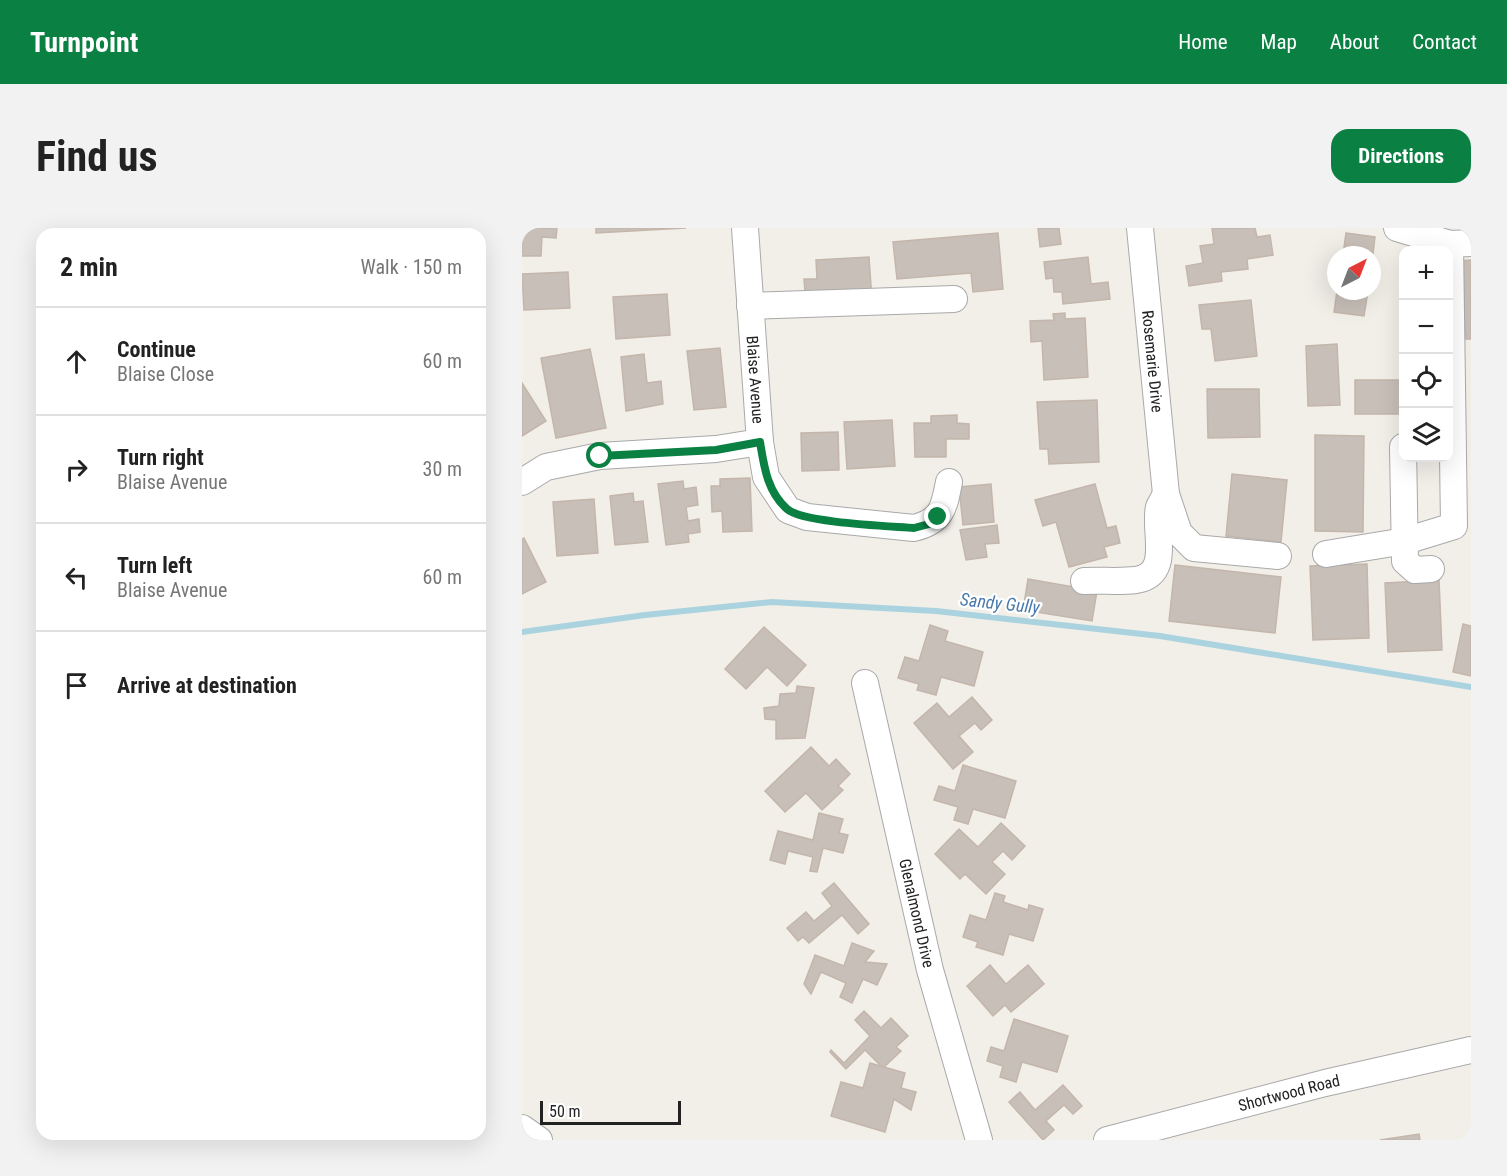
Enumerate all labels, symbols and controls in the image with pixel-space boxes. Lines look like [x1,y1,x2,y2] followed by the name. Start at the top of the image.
[30,26,138,59] text: Turnpoint
[1178,30,1228,54] text: Home
[1261,30,1297,54] text: Map
[1330,30,1379,54] text: About
[1412,30,1477,54] text: Contact
[1331,129,1471,183] button: Directions
[36,132,157,181] text: Find us
[1327,246,1381,300] north arrow
[1399,246,1453,462] map controls
[1399,246,1453,300] button: +
[60,252,118,282] text: 2 min
[361,255,462,279] text: Walk · 150 m
[1399,300,1453,354] button: −
[1139,309,1167,413] street label: Rosemarie Drive
[743,335,768,424] street label: Blaise Avenue
[117,337,196,362] text: Continue
[60,345,93,378] icon: ahead
[423,349,462,373] text: 60 m
[1399,354,1453,408] button: locate
[117,362,214,386] text: Blaise Close
[1399,408,1453,462] button: layers
[586,442,612,468] route start
[117,445,204,470] text: Turn right
[60,453,93,486] icon: right
[423,457,462,481] text: 30 m
[117,470,227,494] text: Blaise Avenue
[924,503,950,529] route end
[117,553,192,578] text: Turn left
[60,561,93,594] icon: left
[423,565,462,589] text: 60 m
[117,578,227,602] text: Blaise Avenue
[959,588,1042,618] water label: Sandy Gully
[60,669,93,702] icon: arrive
[117,673,297,698] text: Arrive at destination
[896,857,939,969] street label: Glenalmond Drive
[1236,1070,1342,1115] street label: Shortwood Road
[540,1098,681,1126] scale bar
[549,1102,581,1121] text: 50 m

